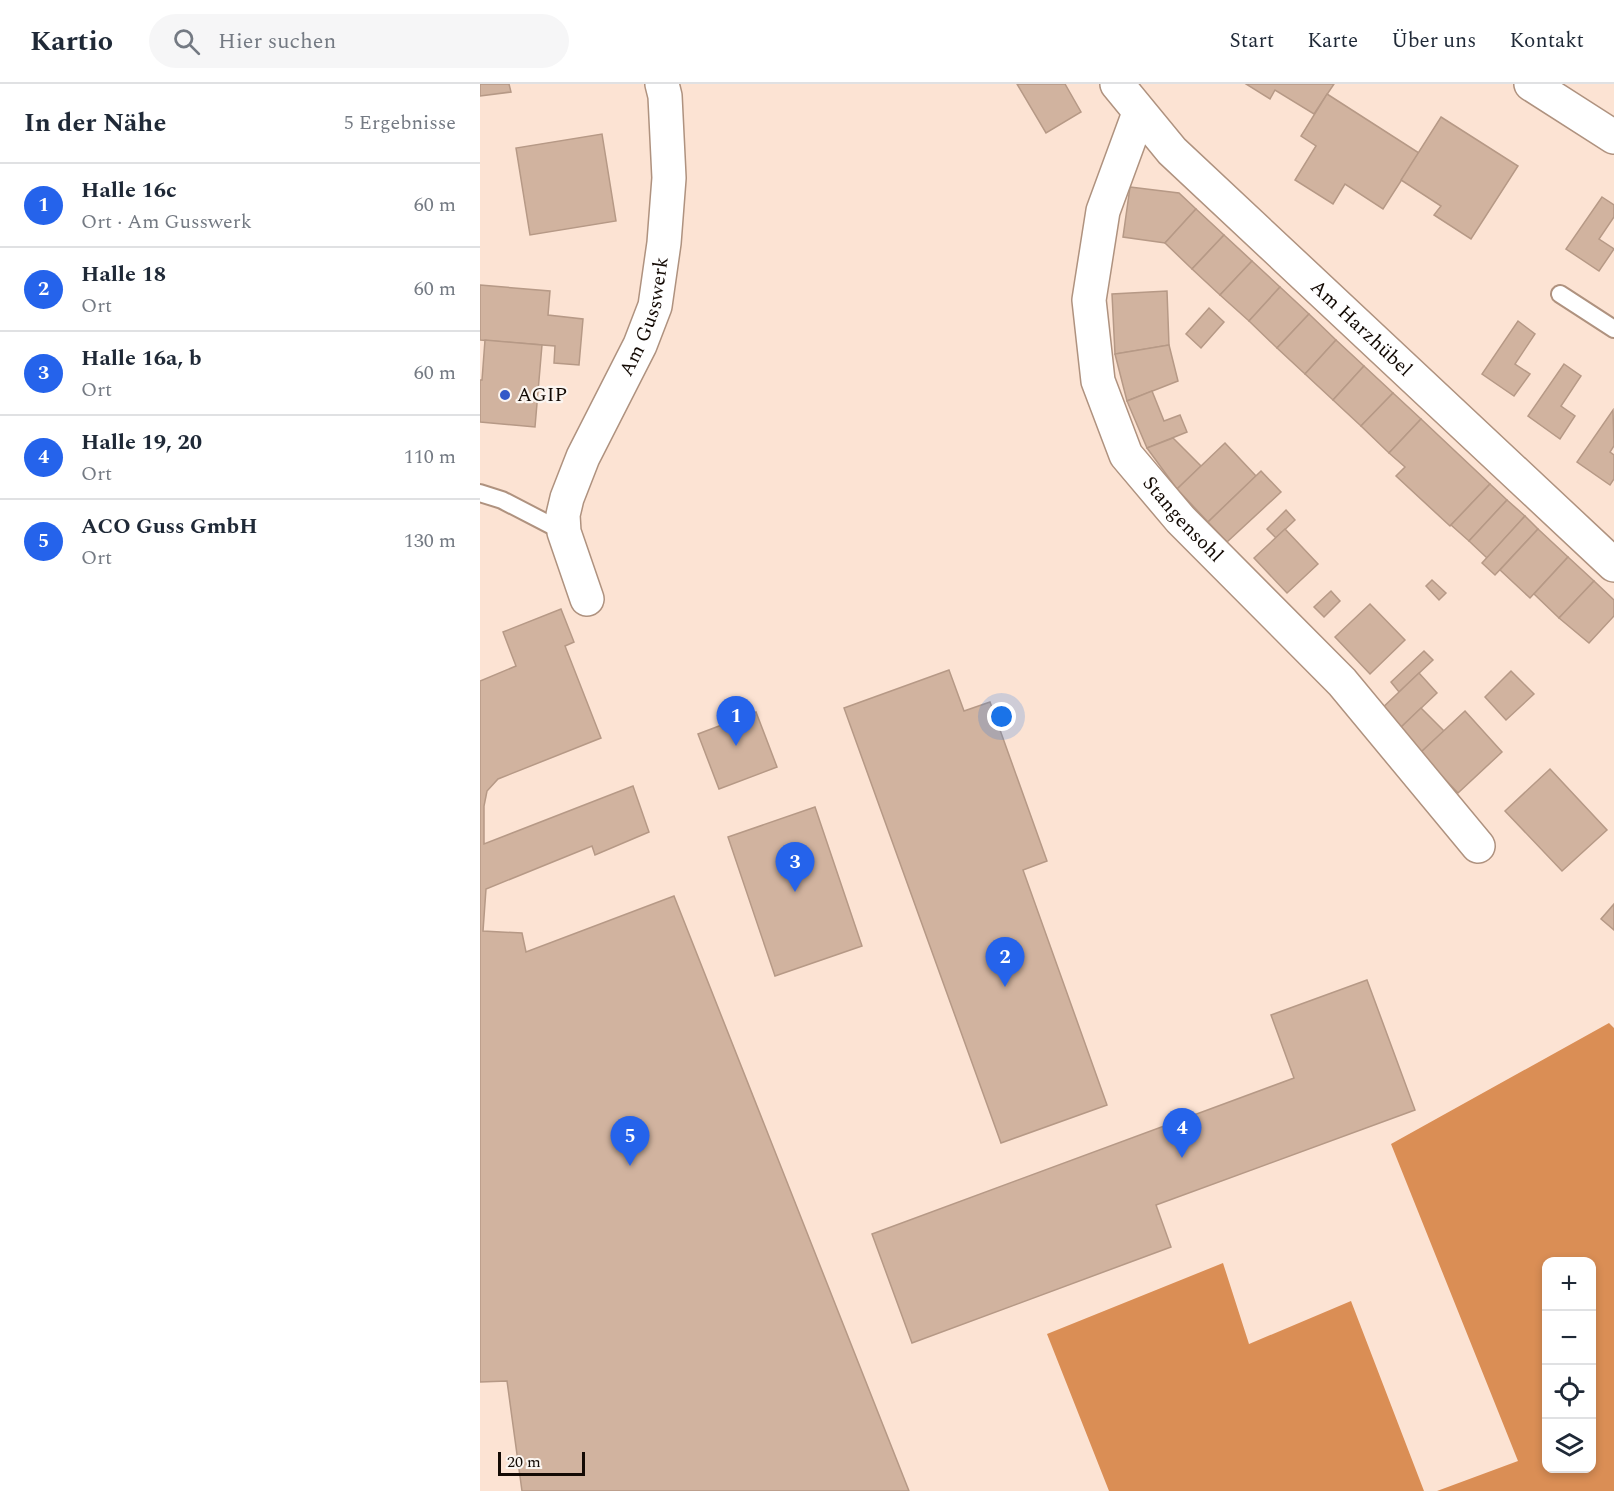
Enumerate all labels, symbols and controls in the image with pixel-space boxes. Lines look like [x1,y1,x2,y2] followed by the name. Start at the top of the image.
[149,14,569,68] search box
[30,20,113,63] text: Kartio
[170,25,203,58] icon: search
[218,25,336,58] text: Hier suchen
[1229,25,1274,57] text: Start
[1307,25,1358,57] text: Karte
[1391,25,1476,57] text: Über uns
[1509,25,1584,57] text: Kontakt
[24,103,166,143] text: In der Nähe
[344,108,456,138] text: 5 Ergebnisse
[81,174,177,207] text: Halle 16c
[38,190,49,220] text: 1
[414,190,456,220] text: 60 m
[81,207,252,237] text: Ort · Am Gusswerk
[611,255,677,382] street label: Am Gusswerk
[81,258,166,291] text: Halle 18
[1303,273,1419,384] street label: Am Harzhübel
[38,274,49,304] text: 2
[414,274,456,304] text: 60 m
[81,291,112,321] text: Ort
[81,342,202,375] text: Halle 16a, b
[38,358,49,388] text: 3
[414,358,456,388] text: 60 m
[81,375,112,405] text: Ort
[517,380,567,410] place label: AGIP
[498,388,512,402] marker: AGIP
[81,426,202,459] text: Halle 19, 20
[38,442,49,472] text: 4
[404,442,456,472] text: 110 m
[81,459,112,489] text: Ort
[1135,470,1230,570] street label: Stangensohl
[81,510,258,543] text: ACO Guss GmbH
[38,526,49,556] text: 5
[404,526,456,556] text: 130 m
[81,543,112,573] text: Ort
[716,696,756,746] pin: 1
[987,702,1016,731] your location
[776,842,814,892] pin: 3
[986,938,1024,987] pin: 2
[1162,1108,1202,1158] pin: 4
[610,1116,650,1166] pin: 5
[1542,1257,1596,1473] map controls
[1542,1257,1596,1311] button: +
[1542,1311,1596,1365] button: −
[1542,1365,1596,1419] button: locate
[1542,1419,1596,1473] button: layers
[498,1449,585,1476] scale bar
[507,1450,541,1474] text: 20 m

